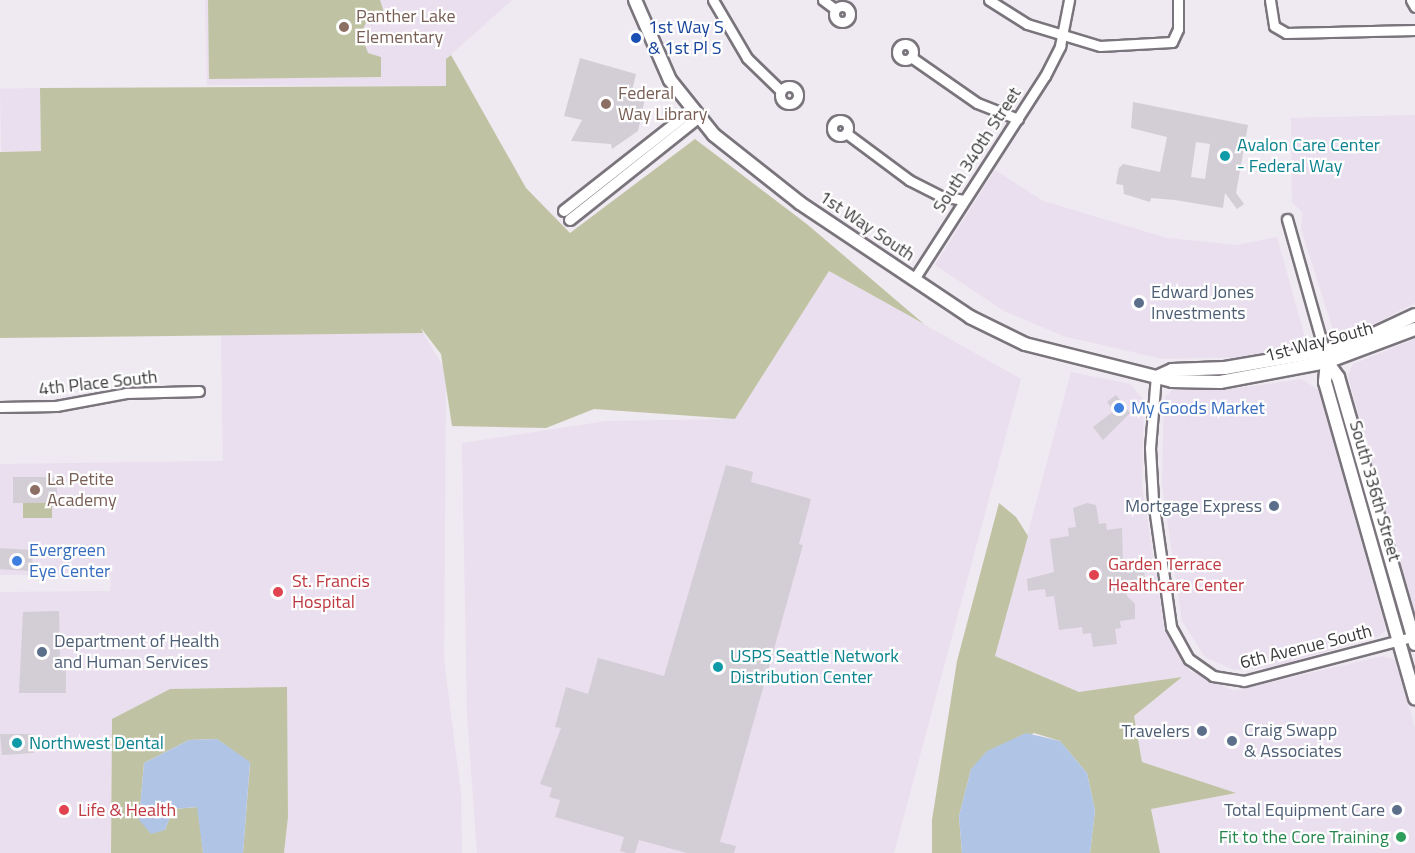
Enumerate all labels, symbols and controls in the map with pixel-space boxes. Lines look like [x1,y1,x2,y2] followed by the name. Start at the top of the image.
[356,6,456,48] place label: Panther Lake Elementary
[648,17,724,60] place label: 1st Way S & 1st Pl S
[337,20,351,34] marker: Panther Lake Elementary
[629,31,643,45] marker: 1st Way S & 1st Pl S
[618,83,707,125] place label: Federal Way Library
[928,83,1026,217] street label: South 340th Street
[599,97,613,111] marker: Federal Way Library
[1237,135,1380,178] place label: Avalon Care Center - Federal Way
[1218,149,1232,163] marker: Avalon Care Center - Federal Way
[815,186,919,266] street label: 1st Way South
[1151,282,1254,324] place label: Edward Jones Investments
[1132,296,1146,310] marker: Edward Jones Investments
[1263,317,1375,367] street label: 1st Way South
[37,366,159,400] street label: 4th Place South
[1131,397,1265,419] place label: My Goods Market
[1112,401,1126,415] marker: My Goods Market
[1345,418,1405,564] street label: South 336th Street
[47,469,117,512] place label: La Petite Academy
[28,483,42,497] marker: La Petite Academy
[1125,495,1262,517] place label: Mortgage Express
[1267,499,1281,513] marker: Mortgage Express
[29,540,110,582] place label: Evergreen Eye Center
[10,554,24,568] marker: Evergreen Eye Center
[1108,554,1244,596] place label: Garden Terrace Healthcare Center
[1085,566,1103,584] marker: Garden Terrace Healthcare Center
[292,571,370,614] place label: St. Francis Hospital
[269,583,287,601] marker: St. Francis Hospital
[1238,620,1374,674] street label: 6th Avenue South
[54,631,220,674] place label: Department of Health and Human Services
[35,645,49,659] marker: Department of Health and Human Services
[730,646,899,688] place label: USPS Seattle Network Distribution Center
[711,660,725,674] marker: USPS Seattle Network Distribution Center
[1121,720,1190,742] place label: Travelers
[1244,720,1342,762] place label: Craig Swapp & Associates
[1195,724,1209,738] marker: Travelers
[29,732,164,754] place label: Northwest Dental
[1225,734,1239,748] marker: Craig Swapp & Associates
[10,736,24,750] marker: Northwest Dental
[78,799,176,821] place label: Life & Health
[1224,799,1385,821] place label: Total Equipment Care
[55,801,73,819] marker: Life & Health
[1390,803,1404,817] marker: Total Equipment Care
[1219,826,1389,848] place label: Fit to the Core Training
[1394,830,1408,844] marker: Fit to the Core Training

